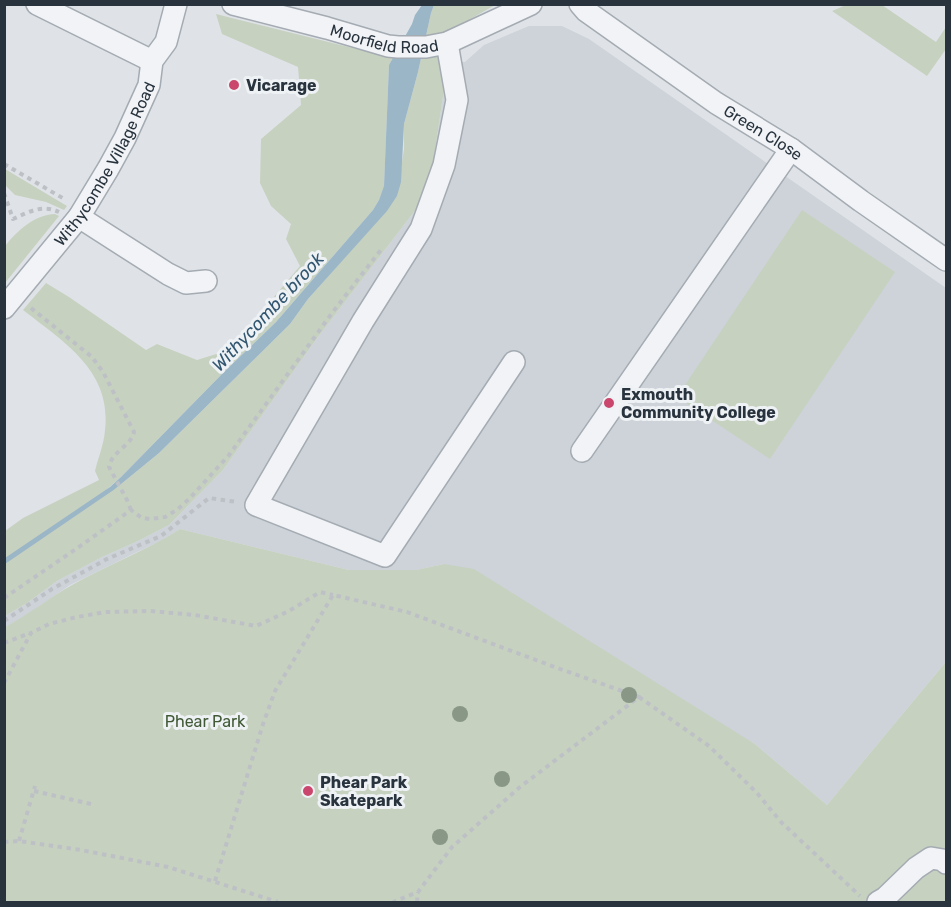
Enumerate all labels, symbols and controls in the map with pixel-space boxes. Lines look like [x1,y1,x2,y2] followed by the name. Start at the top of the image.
[328,20,440,57] street label: Moorfield Road
[246,76,317,95] place label: Vicarage
[227,78,241,92] marker: Vicarage
[50,79,159,250] street label: Withycombe Village Road
[720,101,806,164] street label: Green Close
[207,247,329,376] water label: Withycombe brook
[621,385,776,422] place label: Exmouth Community College
[602,396,616,410] marker: Exmouth Community College
[165,712,246,731] park label: Phear Park
[320,773,408,810] place label: Phear Park Skatepark
[301,784,315,798] marker: Phear Park Skatepark

